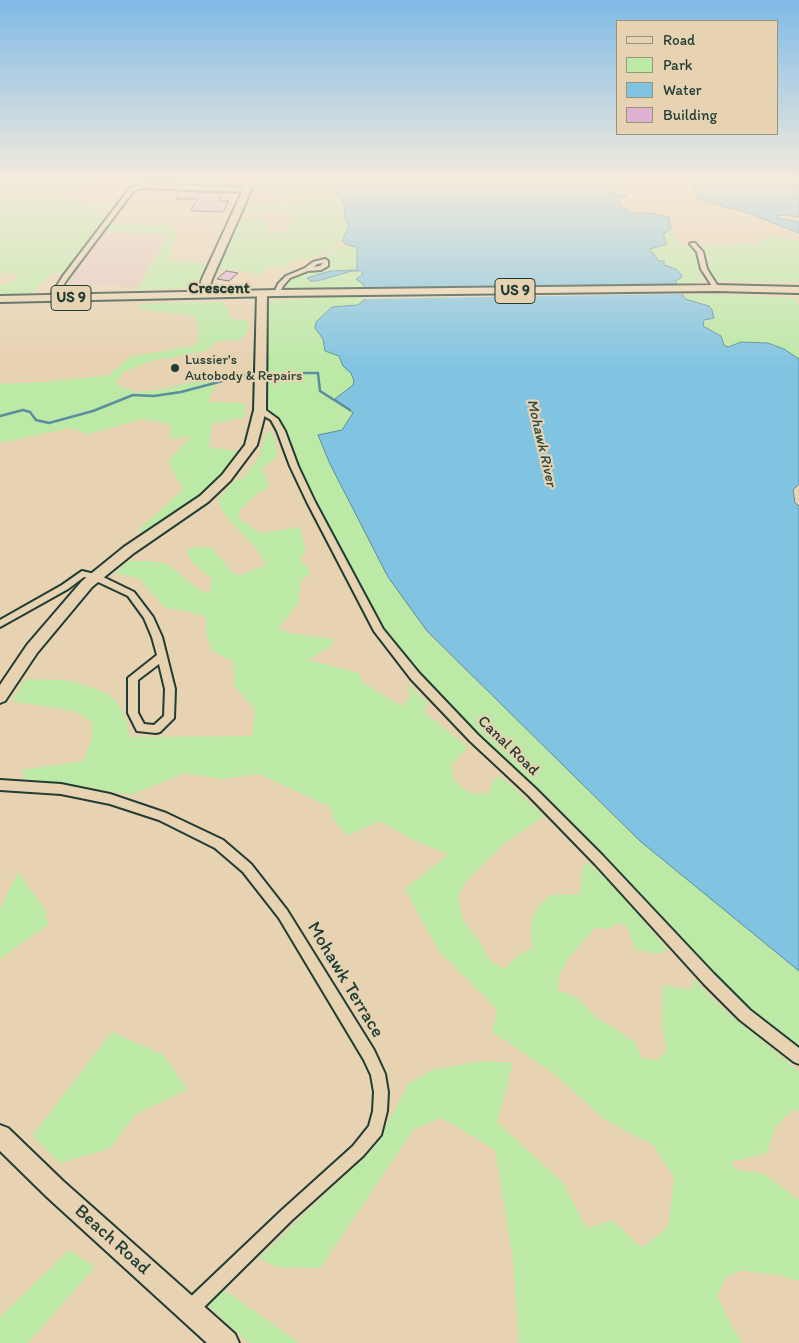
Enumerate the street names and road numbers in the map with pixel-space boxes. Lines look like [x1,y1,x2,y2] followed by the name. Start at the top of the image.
[495,278,535,304] road number: US 9
[51,286,91,310] road number: US 9
[473,712,543,780] street label: Canal Road
[301,918,389,1042] street label: Mohawk Terrace
[69,1200,155,1280] street label: Beach Road

